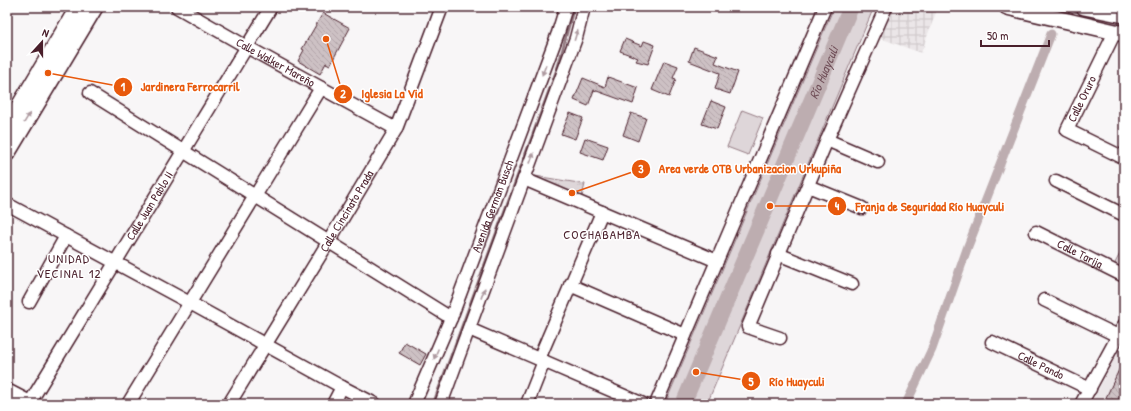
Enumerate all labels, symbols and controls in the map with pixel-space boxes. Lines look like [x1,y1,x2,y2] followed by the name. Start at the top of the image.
[22,22,62,62] north arrow
[981,22,1049,48] scale bar
[40,25,51,40] text: N
[987,27,1008,44] text: 50 m
[573,29,579,41] one-way arrow
[233,33,318,91] street label: Calle Walker Mareño
[804,42,843,102] water label: Río Huayculi
[541,65,547,77] one-way arrow
[1063,73,1100,125] street label: Calle Oruro
[113,74,247,99] callout: Jardinera Ferrocarril
[141,77,240,95] text: Jardinera Ferrocarril
[121,78,126,95] text: 1
[333,81,430,106] callout: Iglesia La Vid
[361,84,424,103] text: Iglesia La Vid
[340,85,346,102] text: 2
[23,113,31,123] one-way arrow
[529,151,535,163] one-way arrow
[631,156,849,181] callout: Area verde OTB Urbanizacion Urkupiña
[467,158,518,255] street label: Avenida Germán Busch
[659,159,842,178] text: Area verde OTB Urbanizacion Urkupiña
[638,160,644,177] text: 3
[315,167,378,255] street label: Calle Cincinato Prada
[122,168,177,243] street label: Calle Juan Pablo II
[827,194,1012,219] callout: Franja de Seguridad Río Huayculi
[835,197,840,214] text: 4
[854,197,1005,216] text: Franja de Seguridad Río Huayculi
[563,225,641,243] district label: COCHABAMBA
[1054,235,1106,272] street label: Calle Tarija
[36,249,102,282] district label: UNIDAD VECINAL 12
[480,286,486,298] one-way arrow
[1015,347,1067,383] street label: Calle Pando
[433,348,439,359] one-way arrow
[741,369,833,394] callout: Río Huayculi
[769,372,825,391] text: Río Huayculi
[748,373,754,390] text: 5

